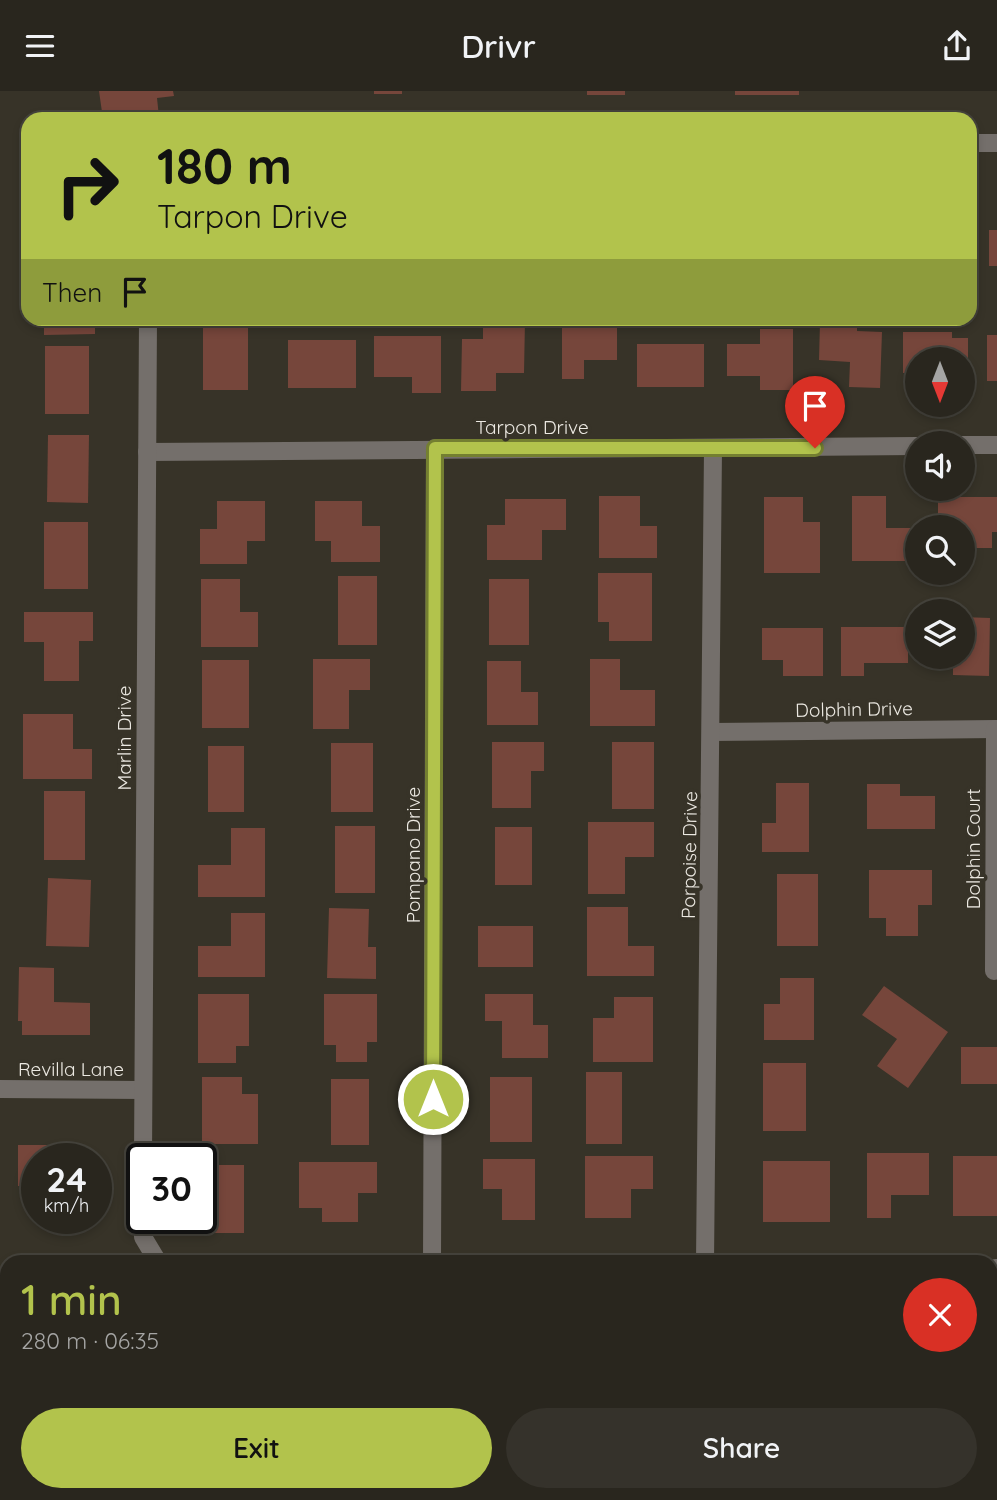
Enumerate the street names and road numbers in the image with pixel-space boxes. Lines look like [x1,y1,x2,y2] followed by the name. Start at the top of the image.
[475,415,589,439] street label: Tarpon Drive
[112,686,136,790] street label: Marlin Drive
[795,696,913,722] street label: Dolphin Drive
[401,787,425,923] street label: Pompano Drive
[961,789,985,909] street label: Dolphin Court
[676,791,702,919] street label: Porpoise Drive
[18,1057,124,1081] street label: Revilla Lane

